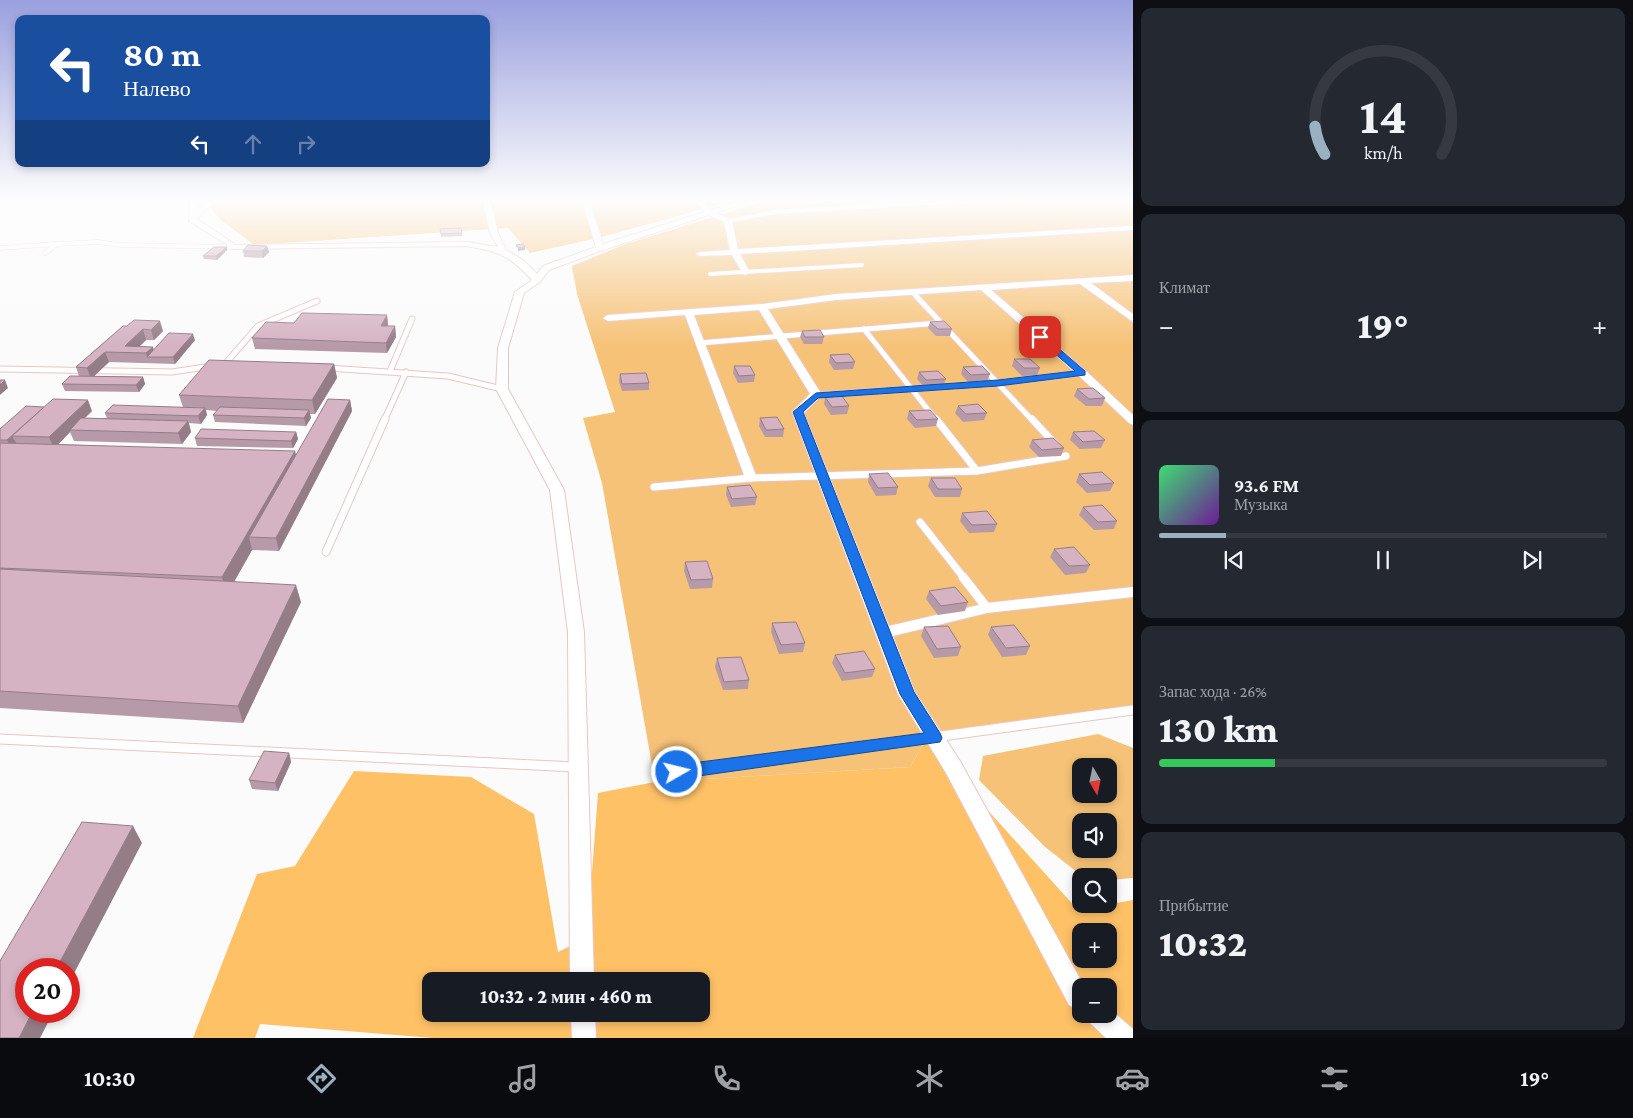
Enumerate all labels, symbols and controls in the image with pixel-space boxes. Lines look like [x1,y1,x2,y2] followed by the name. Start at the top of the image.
[40,35,105,100] icon: left
[123,35,201,74] text: 80 m
[123,76,191,101] text: Налево
[1359,86,1407,144] text: 14
[186,130,214,158] icon: left
[239,130,267,158] icon: ahead
[292,130,320,158] icon: right
[1364,143,1403,163] text: km/h
[1159,279,1210,296] text: Климат
[1357,304,1409,346] text: 19°
[1159,310,1174,341] text: −
[1592,310,1607,341] text: +
[1019,316,1061,358] pin
[1026,323,1054,351] icon: arrive
[1234,475,1299,496] text: 93.6 FM
[1234,496,1288,513] text: Музыка
[1220,546,1248,574] icon: previous
[1369,546,1397,574] icon: pause
[1518,546,1546,574] icon: next
[1159,683,1267,700] text: Запас хода · 26%
[1159,708,1278,750] text: 130 km
[650,745,702,797] position arrow
[1072,758,1118,802] north arrow
[1072,758,1117,1023] map controls
[1072,813,1117,858] button: sound
[1072,868,1117,913] button: search
[1159,897,1229,914] text: Прибытие
[1159,922,1247,964] text: 10:32
[1072,923,1117,968] button: +
[15,958,80,1023] speed limit sign: 20
[1072,978,1117,1023] button: −
[480,986,652,1007] text: 10:32 · 2 мин · 460 m
[304,1061,339,1096] icon: directions
[506,1061,541,1096] icon: music
[709,1061,744,1096] icon: phone
[912,1061,947,1096] icon: climate
[1115,1061,1150,1096] icon: car
[1317,1061,1352,1096] icon: filters
[84,1066,136,1091] text: 10:30
[1520,1066,1549,1091] text: 19°

